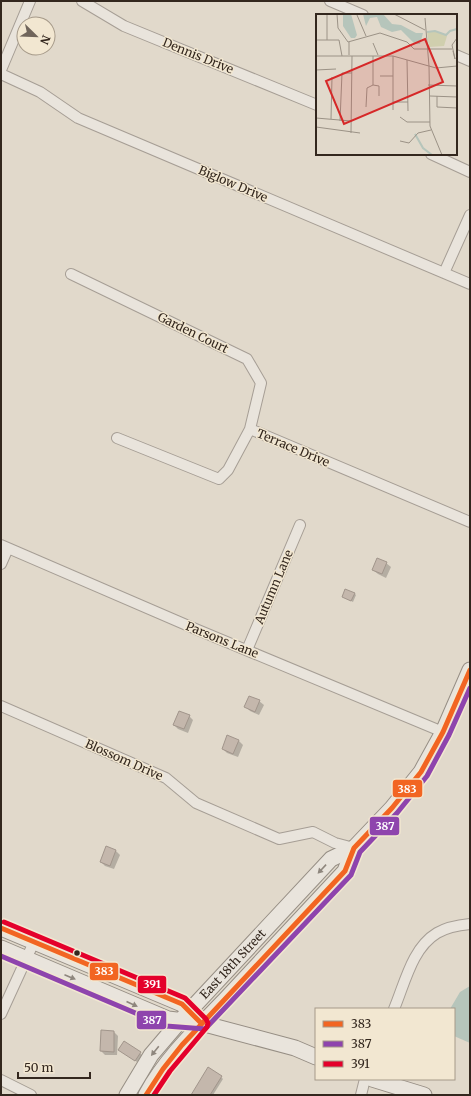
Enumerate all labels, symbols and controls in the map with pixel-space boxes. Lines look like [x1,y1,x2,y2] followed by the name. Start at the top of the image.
[316,14,457,155] inset map
[16,16,56,56] north arrow
[37,33,53,47] text: N
[161,34,236,77] street label: Dennis Drive
[196,162,270,205] street label: Biglow Drive
[155,309,231,356] street label: Garden Court
[255,425,332,470] street label: Terrace Drive
[251,548,296,627] street label: Autumn Lane
[184,618,261,661] street label: Parsons Lane
[83,736,165,783] street label: Blossom Drive
[392,779,423,798] line badge: 383
[398,782,416,796] text: 383
[369,816,400,836] line badge: 387
[375,819,395,833] text: 387
[318,864,327,873] one-way arrow
[196,926,269,1002] street label: East 18th Street
[72,948,82,958] unlabelled marker
[89,962,119,981] line badge: 383
[95,964,113,978] text: 383
[64,974,75,980] one-way arrow
[137,975,167,994] line badge: 391
[143,977,161,991] text: 391
[127,1001,139,1007] one-way arrow
[315,1008,455,1080] legend
[136,1010,167,1030] line badge: 387
[142,1013,162,1027] text: 387
[351,1016,371,1031] text: 383
[351,1036,372,1051] text: 387
[150,1046,159,1057] one-way arrow
[18,1054,90,1080] scale bar
[351,1056,370,1071] text: 391
[24,1060,53,1075] text: 50 m

